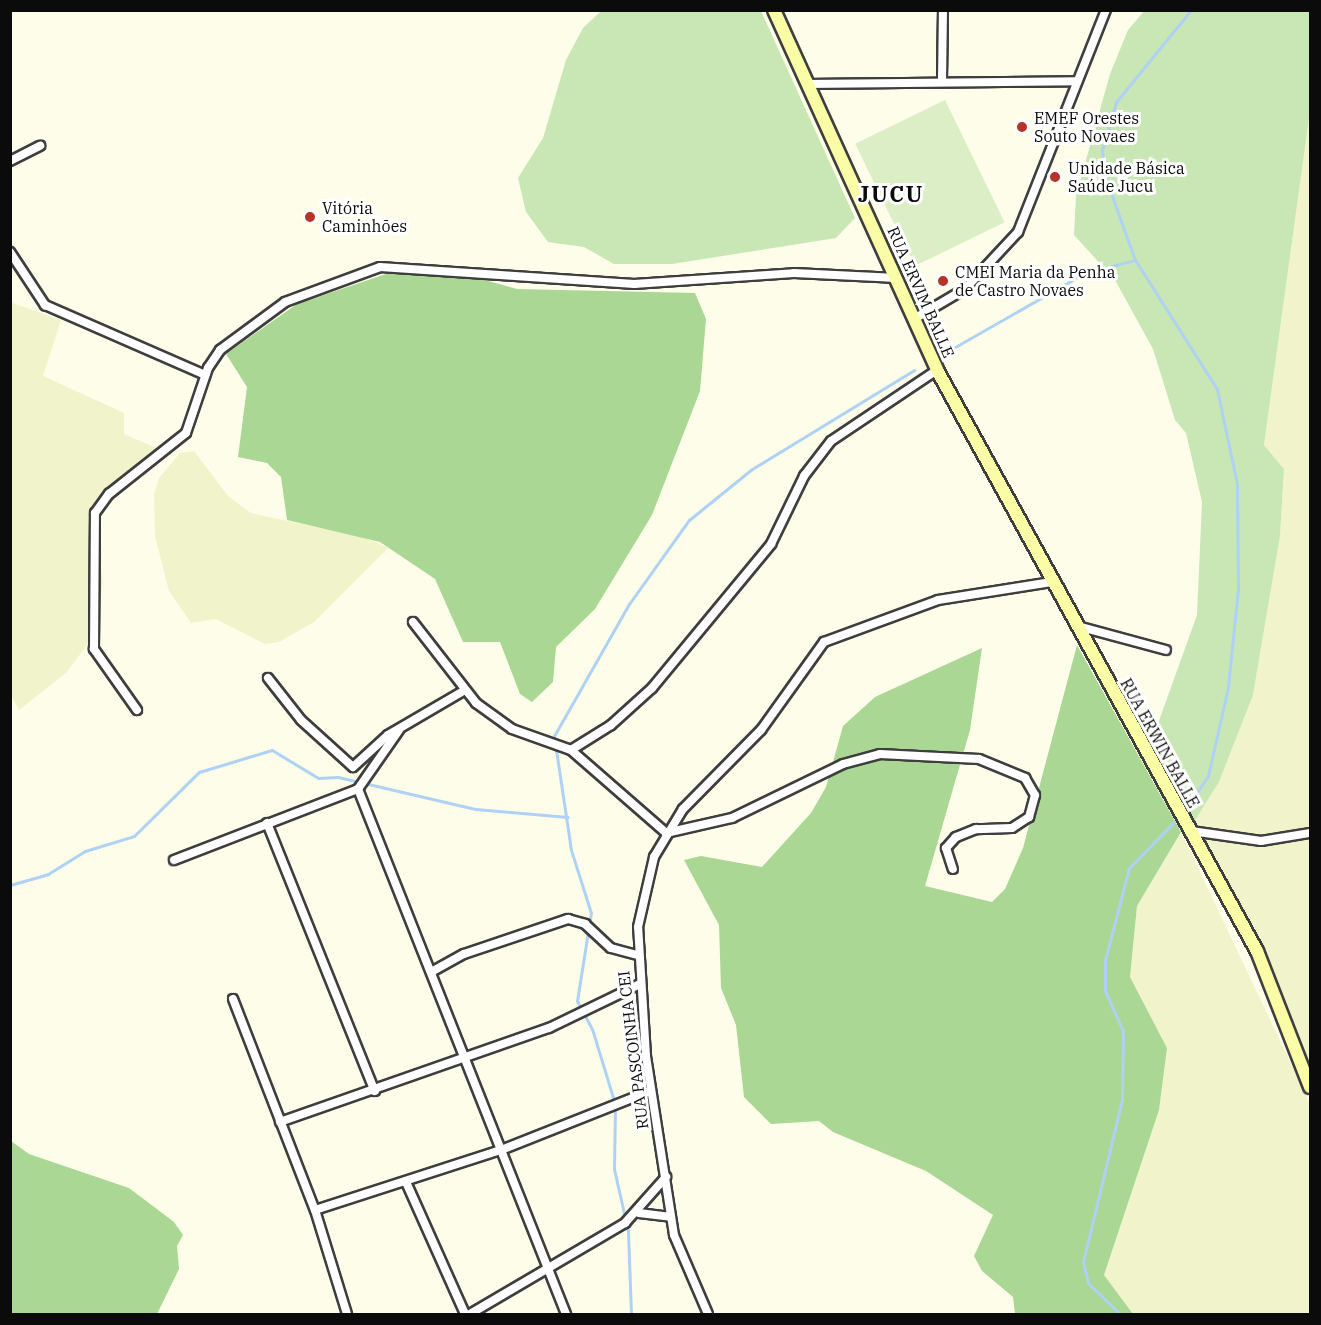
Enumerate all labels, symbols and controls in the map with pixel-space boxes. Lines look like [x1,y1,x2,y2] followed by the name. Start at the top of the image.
[1034,108,1139,146] place label: EMEF Orestes Souto Novaes
[1015,120,1029,134] marker: EMEF Orestes Souto Novaes
[1068,158,1185,196] place label: Unidade Básica Saúde Jucu
[1046,168,1064,186] marker: Unidade Básica Saúde Jucu
[858,181,924,207] district label: JUCU
[322,198,407,236] place label: Vitória Caminhões
[303,210,317,224] marker: Vitória Caminhões
[883,223,959,361] street label: RUA ERVIM BALLE
[955,262,1115,300] place label: CMEI Maria da Penha de Castro Novaes
[936,274,950,288] marker: CMEI Maria da Penha de Castro Novaes
[1116,675,1204,811] street label: RUA ERWIN BALLE
[614,970,652,1130] street label: RUA PASCOINHA CEI

